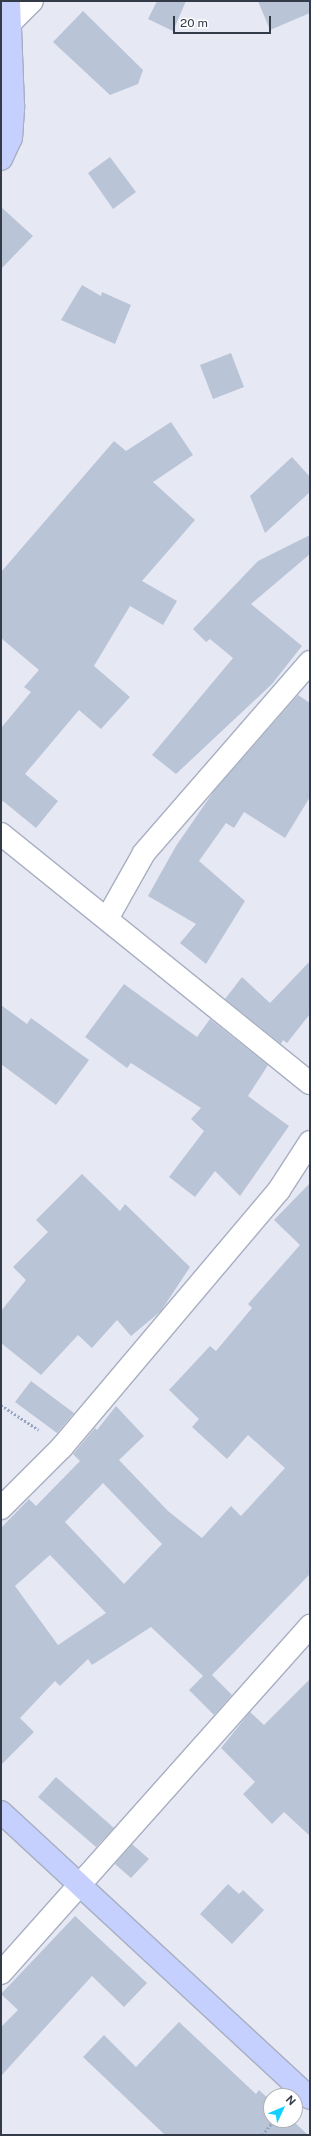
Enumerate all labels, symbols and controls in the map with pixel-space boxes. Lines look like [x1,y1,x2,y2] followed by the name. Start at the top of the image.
[175,8,273,34] scale bar
[180,16,208,30] text: 20 m
[263,2088,303,2128] north arrow
[284,2093,298,2108] text: N

